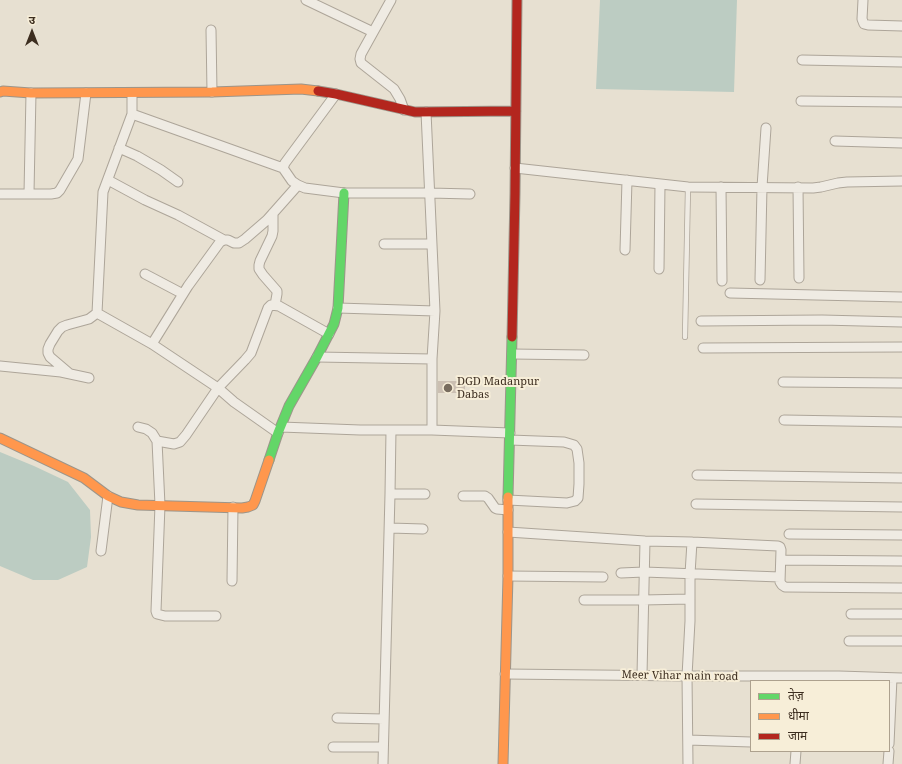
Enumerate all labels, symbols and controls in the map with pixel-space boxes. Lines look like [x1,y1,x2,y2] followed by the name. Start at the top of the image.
[12,12,52,52] north arrow
[29,12,35,27] text: उ
[457,375,539,401] place label: DGD Madanpur Dabas
[442,382,454,394] marker: DGD Madanpur Dabas
[621,668,739,684] street label: Meer Vihar main road
[750,680,890,752] legend
[788,687,804,704] text: तेज़
[788,707,809,724] text: धीमा
[788,727,807,744] text: जाम

